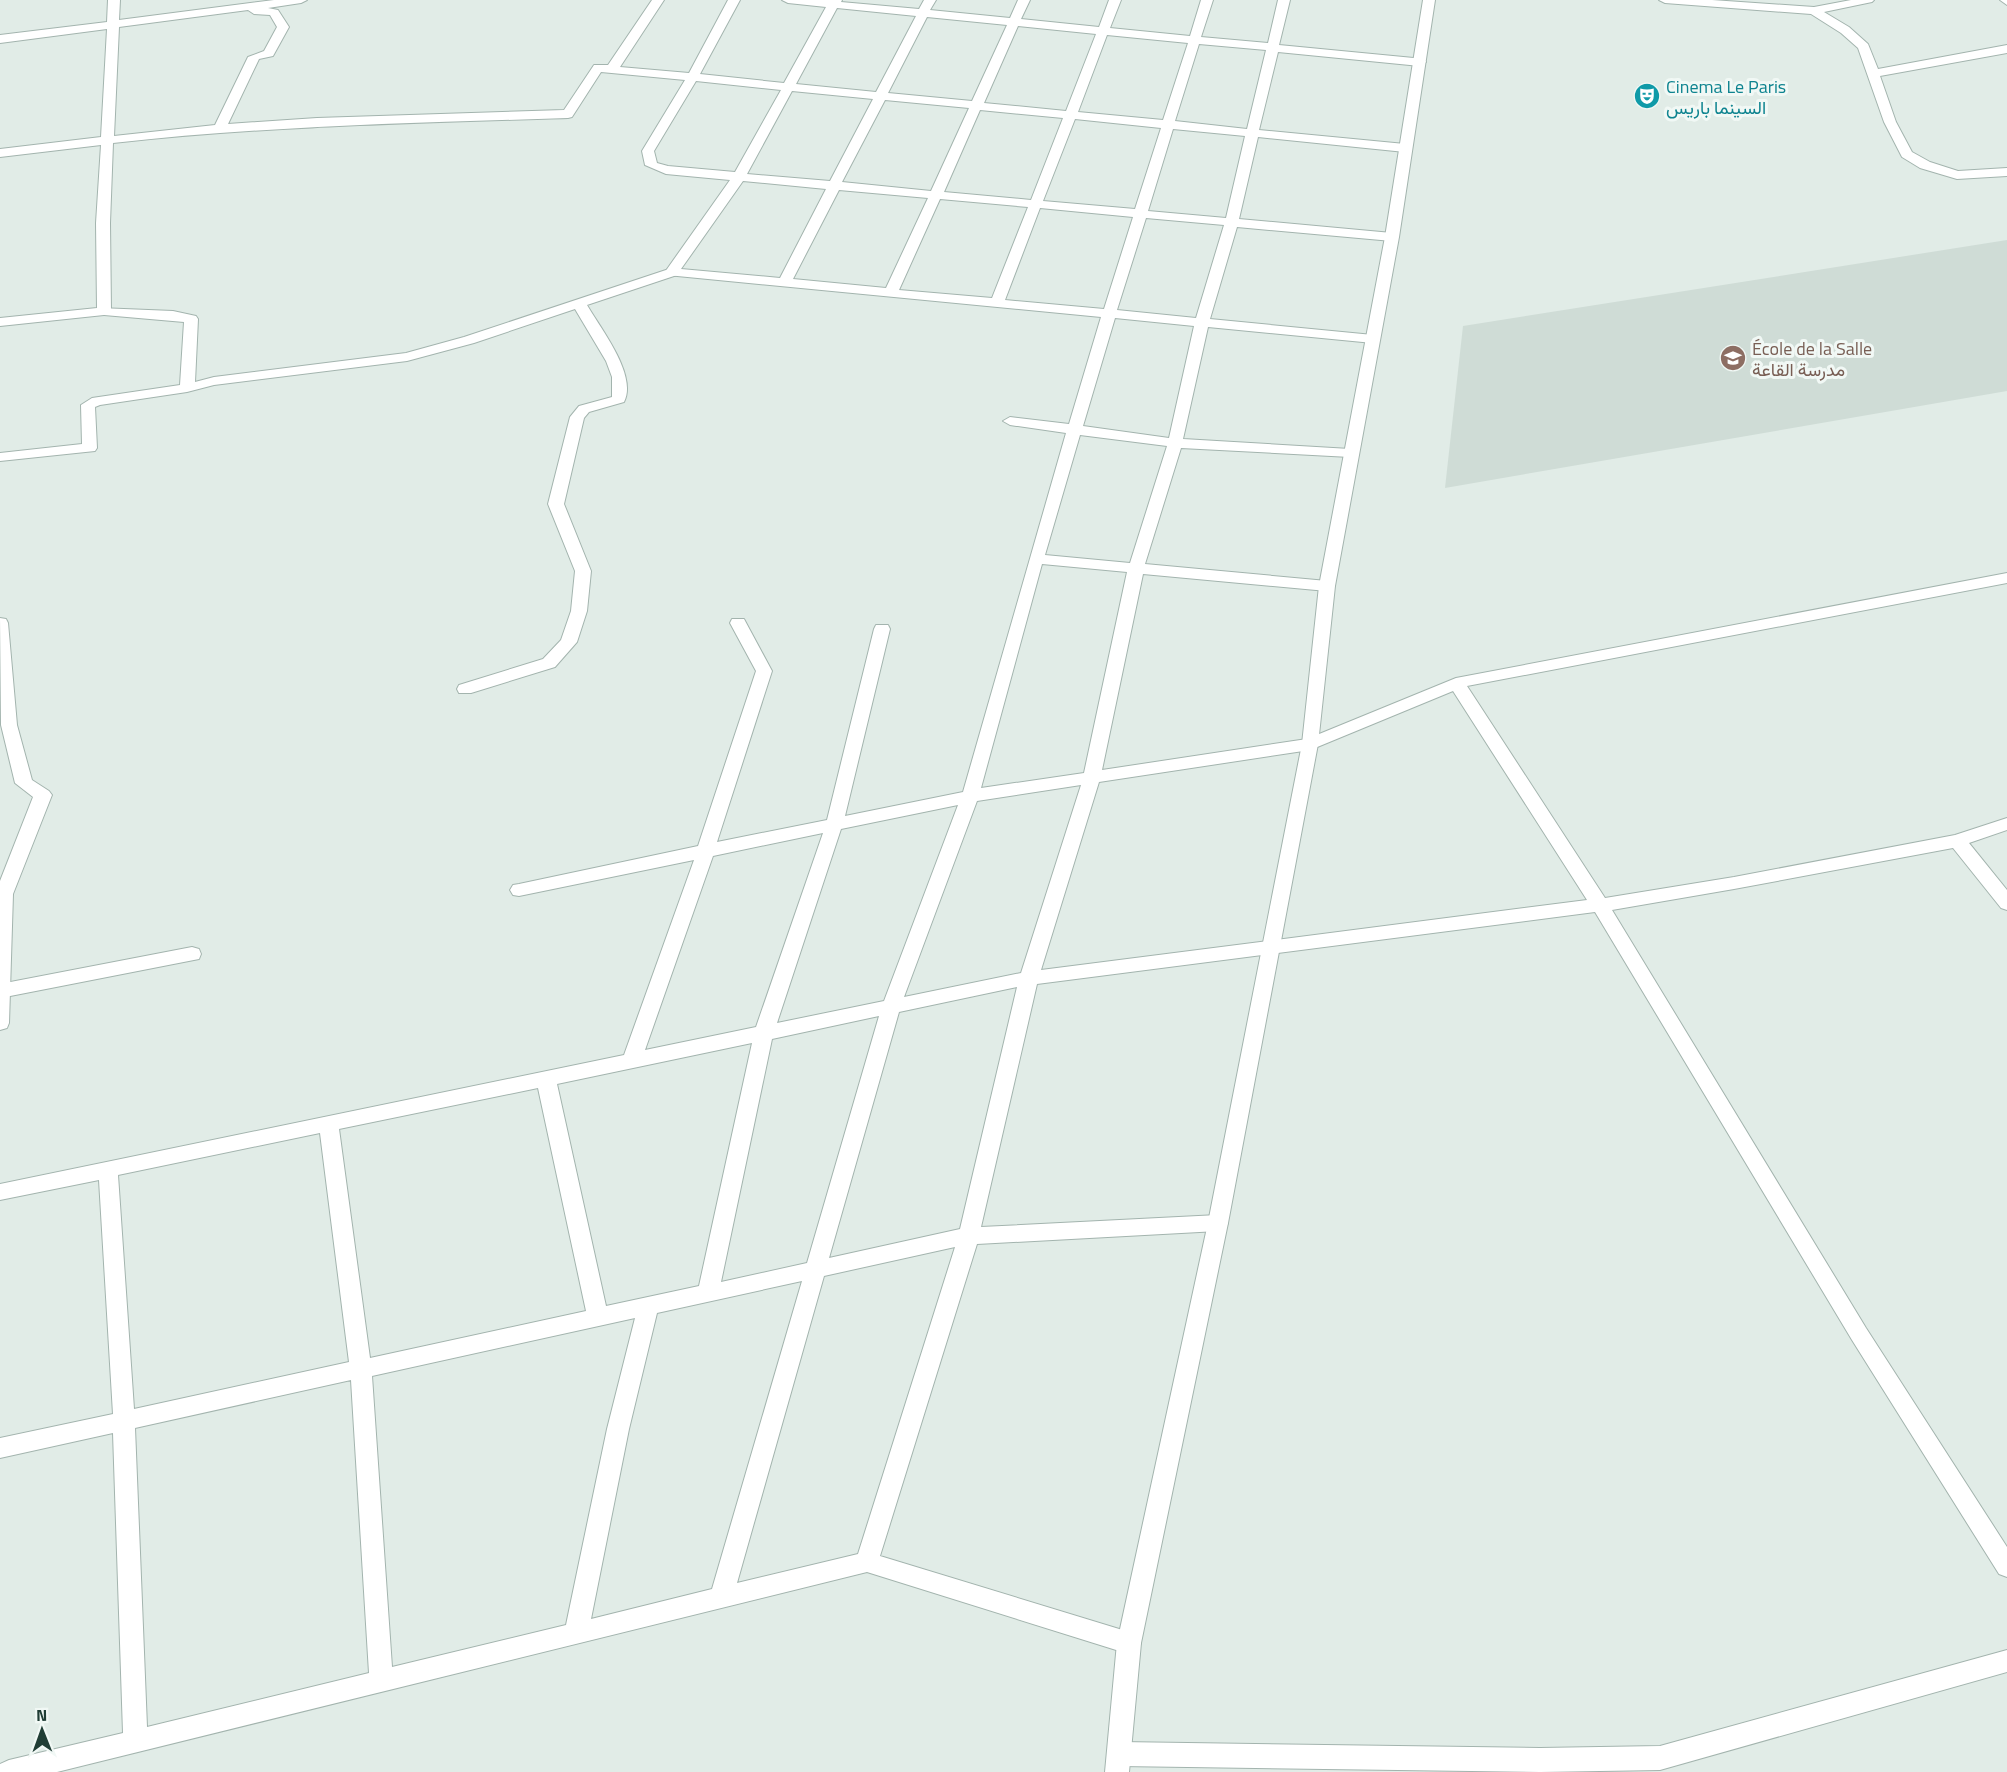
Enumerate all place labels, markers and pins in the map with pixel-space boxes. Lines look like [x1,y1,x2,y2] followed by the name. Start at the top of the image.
[1666,73,1786,121] place label: Cinema Le Paris السينما باريس
[1632,81,1662,111] theatre icon: Cinema Le Paris السينما باريس
[1752,335,1872,383] place label: École de la Salle مدرسة القاعة
[1718,343,1748,373] school or university icon: École de la Salle مدرسة القاعة

